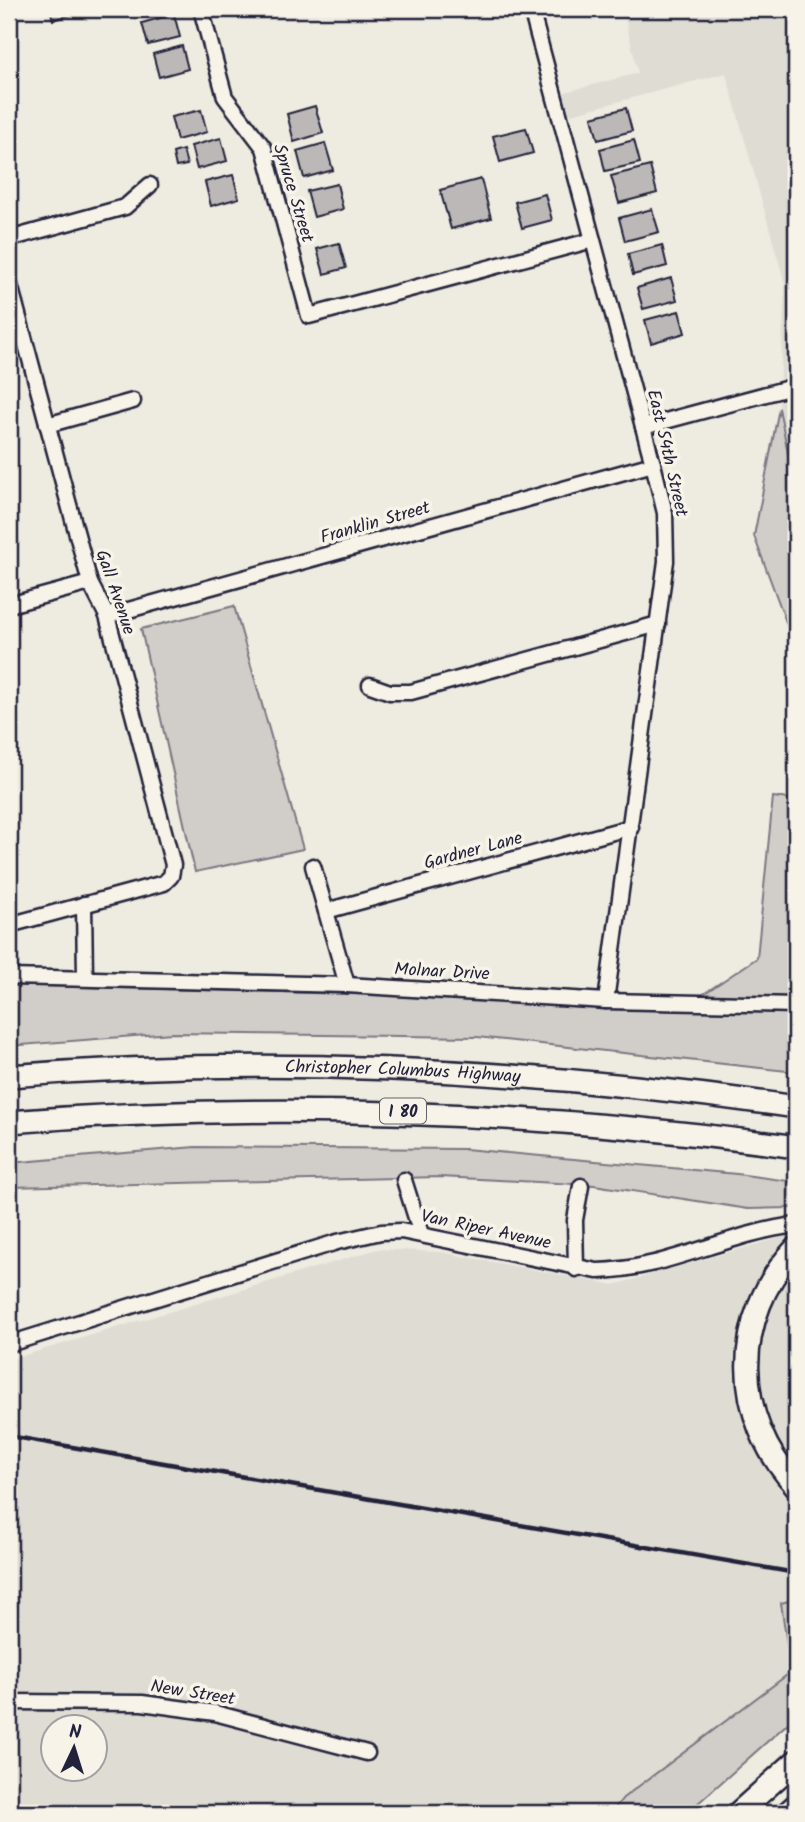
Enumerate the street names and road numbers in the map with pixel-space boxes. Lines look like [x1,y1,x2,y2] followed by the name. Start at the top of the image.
[264,141,322,247] street label: Spruce Street
[638,387,696,521] street label: East 54th Street
[317,494,435,553] street label: Franklin Street
[86,546,143,639] street label: Gall Avenue
[421,824,526,879] street label: Gardner Lane
[393,956,490,989] street label: Molnar Drive
[285,1053,522,1092] street label: Christopher Columbus Highway
[380,1098,426,1124] road number: I 80
[418,1203,554,1258] street label: Van Riper Avenue
[148,1672,238,1715] street label: New Street

